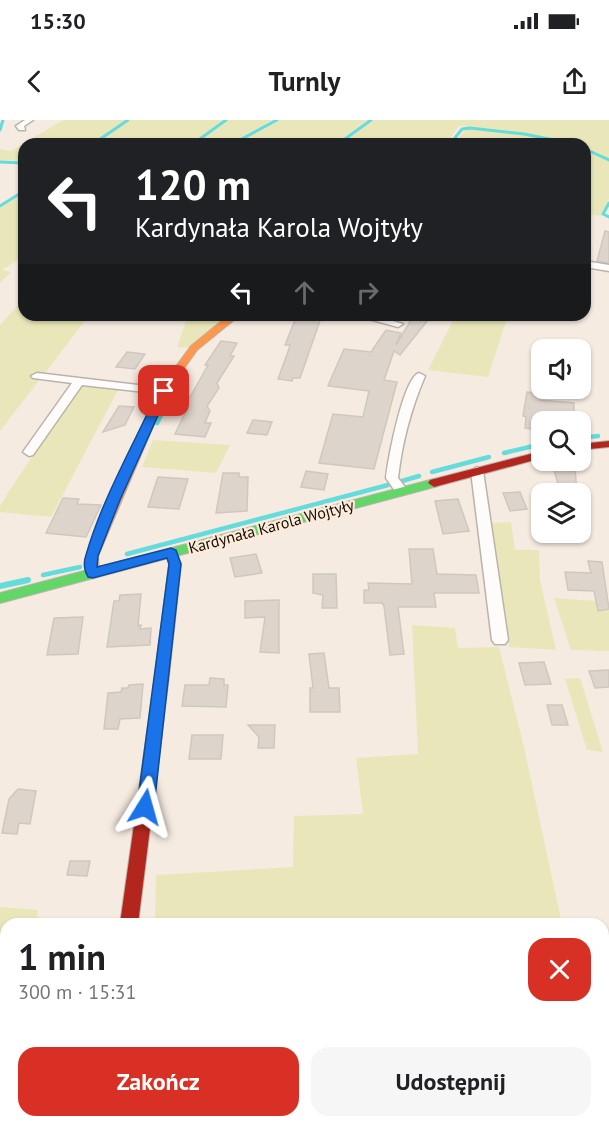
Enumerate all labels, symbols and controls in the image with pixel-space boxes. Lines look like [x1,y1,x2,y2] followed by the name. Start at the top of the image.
[30,7,86,35] text: 15:30
[268,64,341,98] text: Turnly
[18,65,51,98] icon: back
[558,65,591,98] icon: share
[135,157,251,212] text: 120 m
[36,162,114,240] icon: left
[135,210,423,244] text: Kardynała Karola Wojtyły
[225,276,258,309] icon: left
[288,276,321,309] icon: ahead
[351,276,384,309] icon: right
[531,339,591,543] map controls
[531,339,591,399] button: sound
[138,365,189,416] pin
[147,374,180,407] icon: arrive
[531,411,591,471] button: search
[531,483,591,543] button: layers
[186,494,357,558] street label: Kardynała Karola Wojtyły
[113,775,177,839] position arrow
[18,933,106,980] text: 1 min
[528,938,591,1001] button: close
[18,979,136,1005] text: 300 m · 15:31
[18,1047,299,1116] button: Zakończ
[311,1047,591,1116] button: Udostępnij

